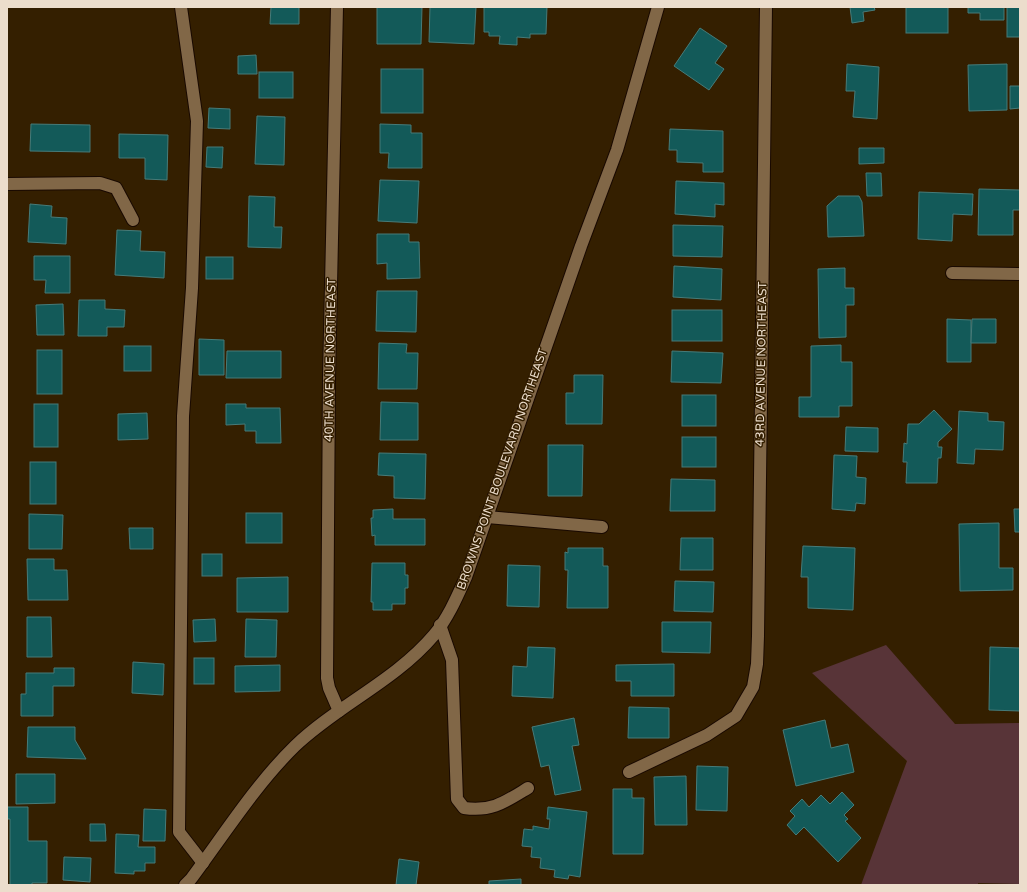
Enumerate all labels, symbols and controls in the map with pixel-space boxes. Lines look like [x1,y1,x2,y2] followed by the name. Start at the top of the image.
[322,277,338,442] street label: 40TH AVENUE NORTHEAST
[753,281,769,447] street label: 43RD AVENUE NORTHEAST
[454,346,550,592] street label: BROWNS POINT BOULEVARD NORTHEAST

